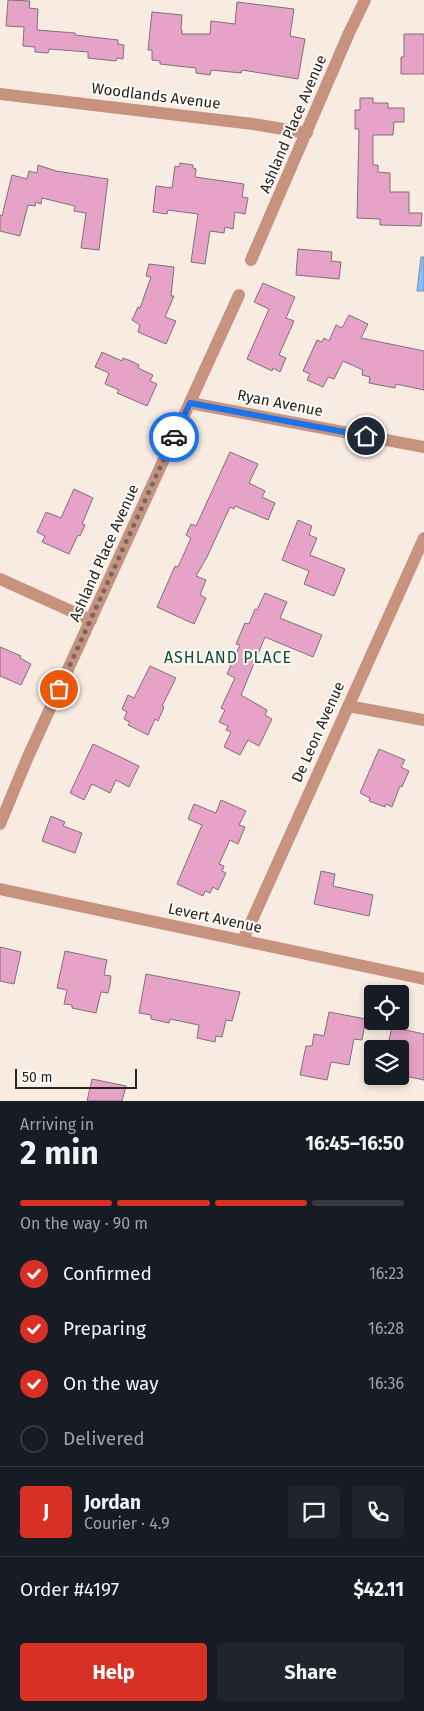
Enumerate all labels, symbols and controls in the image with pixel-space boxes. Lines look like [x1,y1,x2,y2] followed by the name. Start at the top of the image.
[256,52,330,196] street label: Ashland Place Avenue
[91,79,221,113] street label: Woodlands Avenue
[236,386,324,420] street label: Ryan Avenue
[149,412,199,462] courier
[345,415,387,457] pin
[352,422,380,450] icon: home
[160,423,188,451] icon: car
[66,482,142,624] street label: Ashland Place Avenue
[164,648,292,667] district label: ASHLAND PLACE
[38,668,80,710] pin
[45,675,73,703] icon: bag
[288,679,348,785] street label: De Leon Avenue
[166,899,264,937] street label: Levert Avenue
[364,985,409,1085] map controls
[364,985,409,1030] button: locate
[364,1040,409,1085] button: layers
[15,1066,138,1089] scale bar
[22,1069,53,1086] text: 50 m
[20,1115,94,1134] text: Arriving in
[305,1132,404,1155] text: 16:45–16:50
[20,1134,99,1172] text: 2 min
[20,1214,148,1233] text: On the way · 90 m
[20,1260,48,1288] icon: check
[63,1262,152,1285] text: Confirmed
[369,1264,404,1283] text: 16:23
[20,1315,48,1343] icon: check
[63,1317,146,1340] text: Preparing
[368,1319,404,1338] text: 16:28
[20,1370,48,1398] icon: check
[63,1372,159,1395] text: On the way
[368,1374,404,1393] text: 16:36
[63,1427,145,1450] text: Delivered
[288,1486,340,1538] button: chat
[352,1486,404,1538] button: phone
[84,1491,141,1514] text: Jordan
[43,1500,49,1523] text: J
[84,1514,170,1533] text: Courier · 4.9
[20,1578,119,1601] text: Order #4197
[353,1578,404,1601] text: $42.11
[20,1643,207,1701] button: Help
[217,1643,404,1701] button: Share

